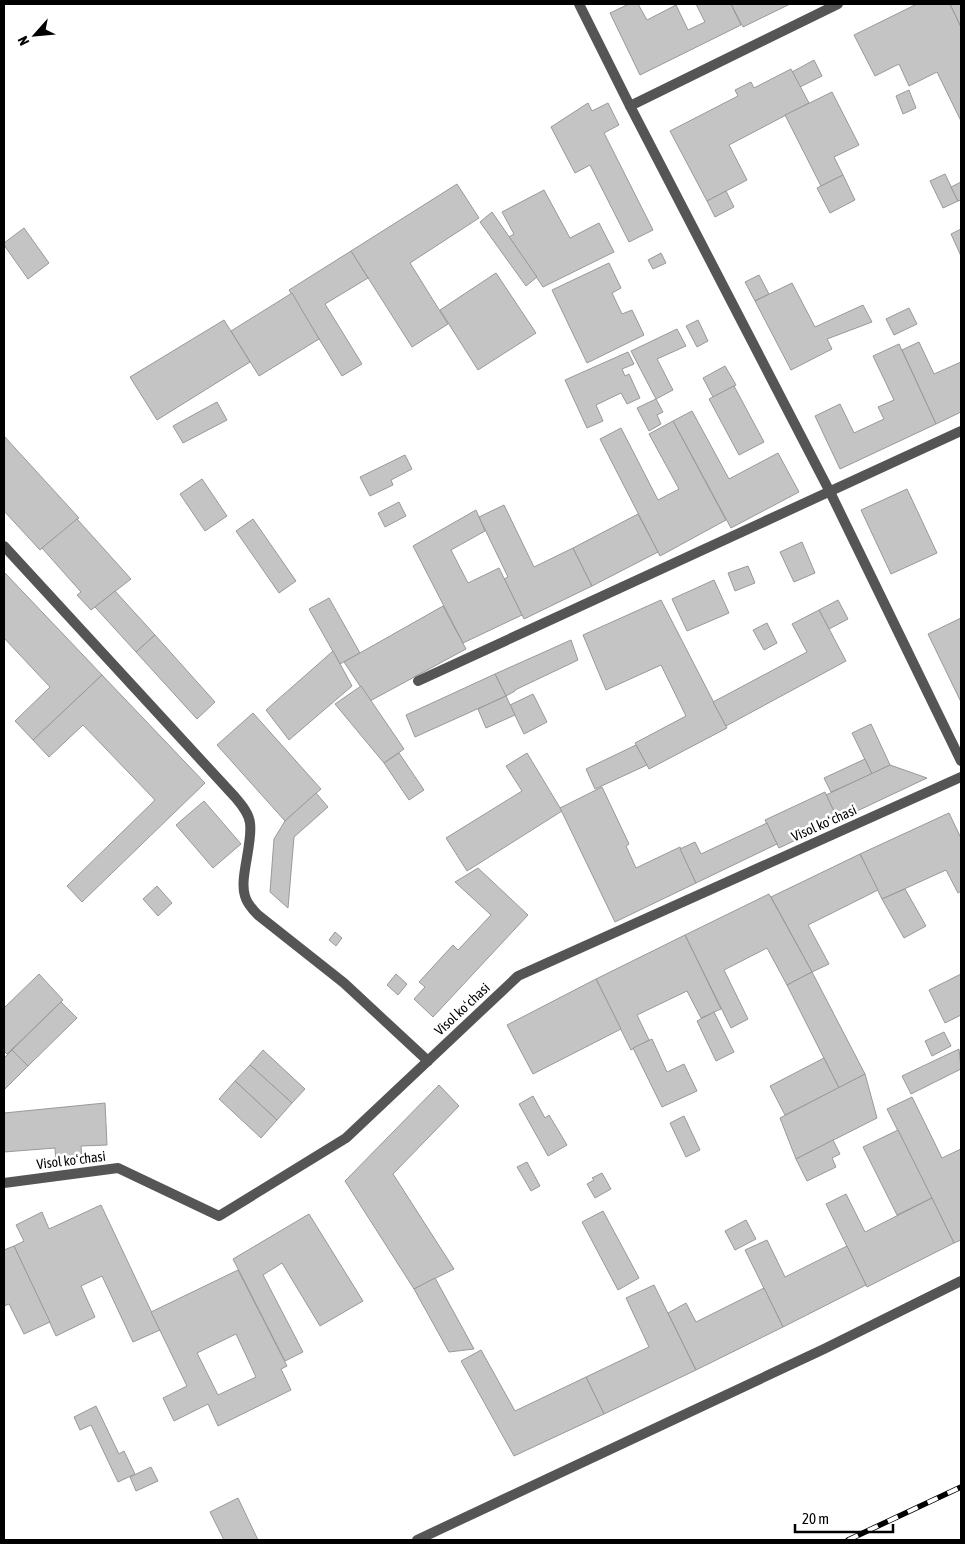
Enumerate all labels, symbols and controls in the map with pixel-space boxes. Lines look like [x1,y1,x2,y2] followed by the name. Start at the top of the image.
[10,10,60,60] north arrow
[14,34,32,48] text: N
[789,802,859,844] street label: Visol koʻchasi
[431,979,493,1039] street label: Visol koʻchasi
[36,1148,106,1172] street label: Visol koʻchasi
[795,1502,892,1534] scale bar
[802,1510,829,1527] text: 20 m

